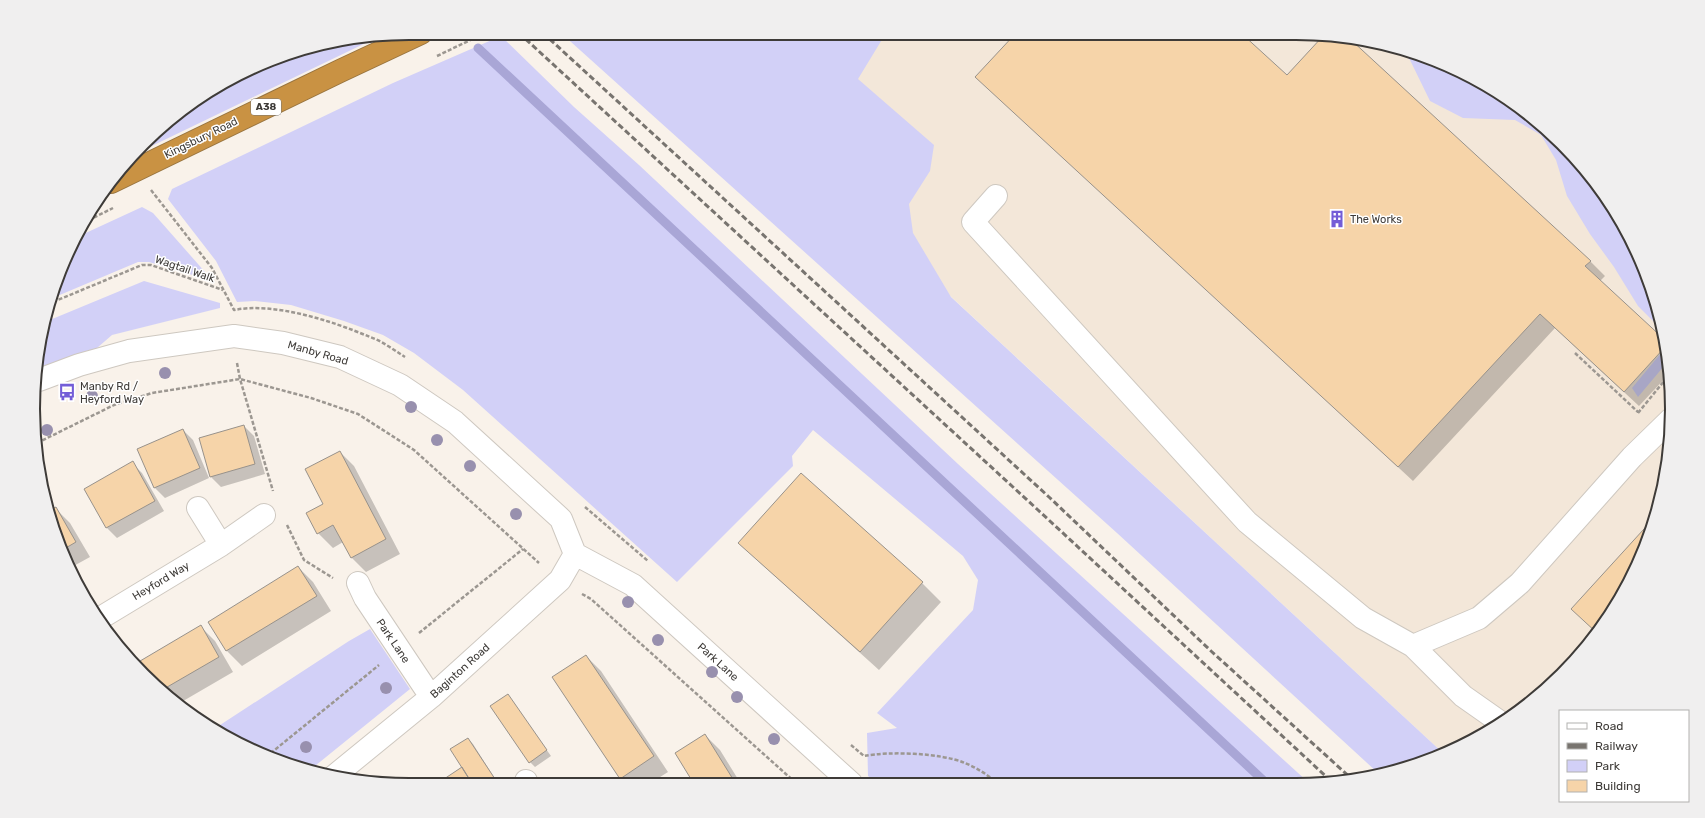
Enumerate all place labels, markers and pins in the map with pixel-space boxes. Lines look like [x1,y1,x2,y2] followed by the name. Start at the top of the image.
[1327,209,1347,229] building icon: The Works
[1350,213,1402,226] place label: The Works
[80,380,144,406] place label: Manby Rd / Heyford Way
[57,382,77,402] bus stop icon: Manby Rd / Heyford Way

